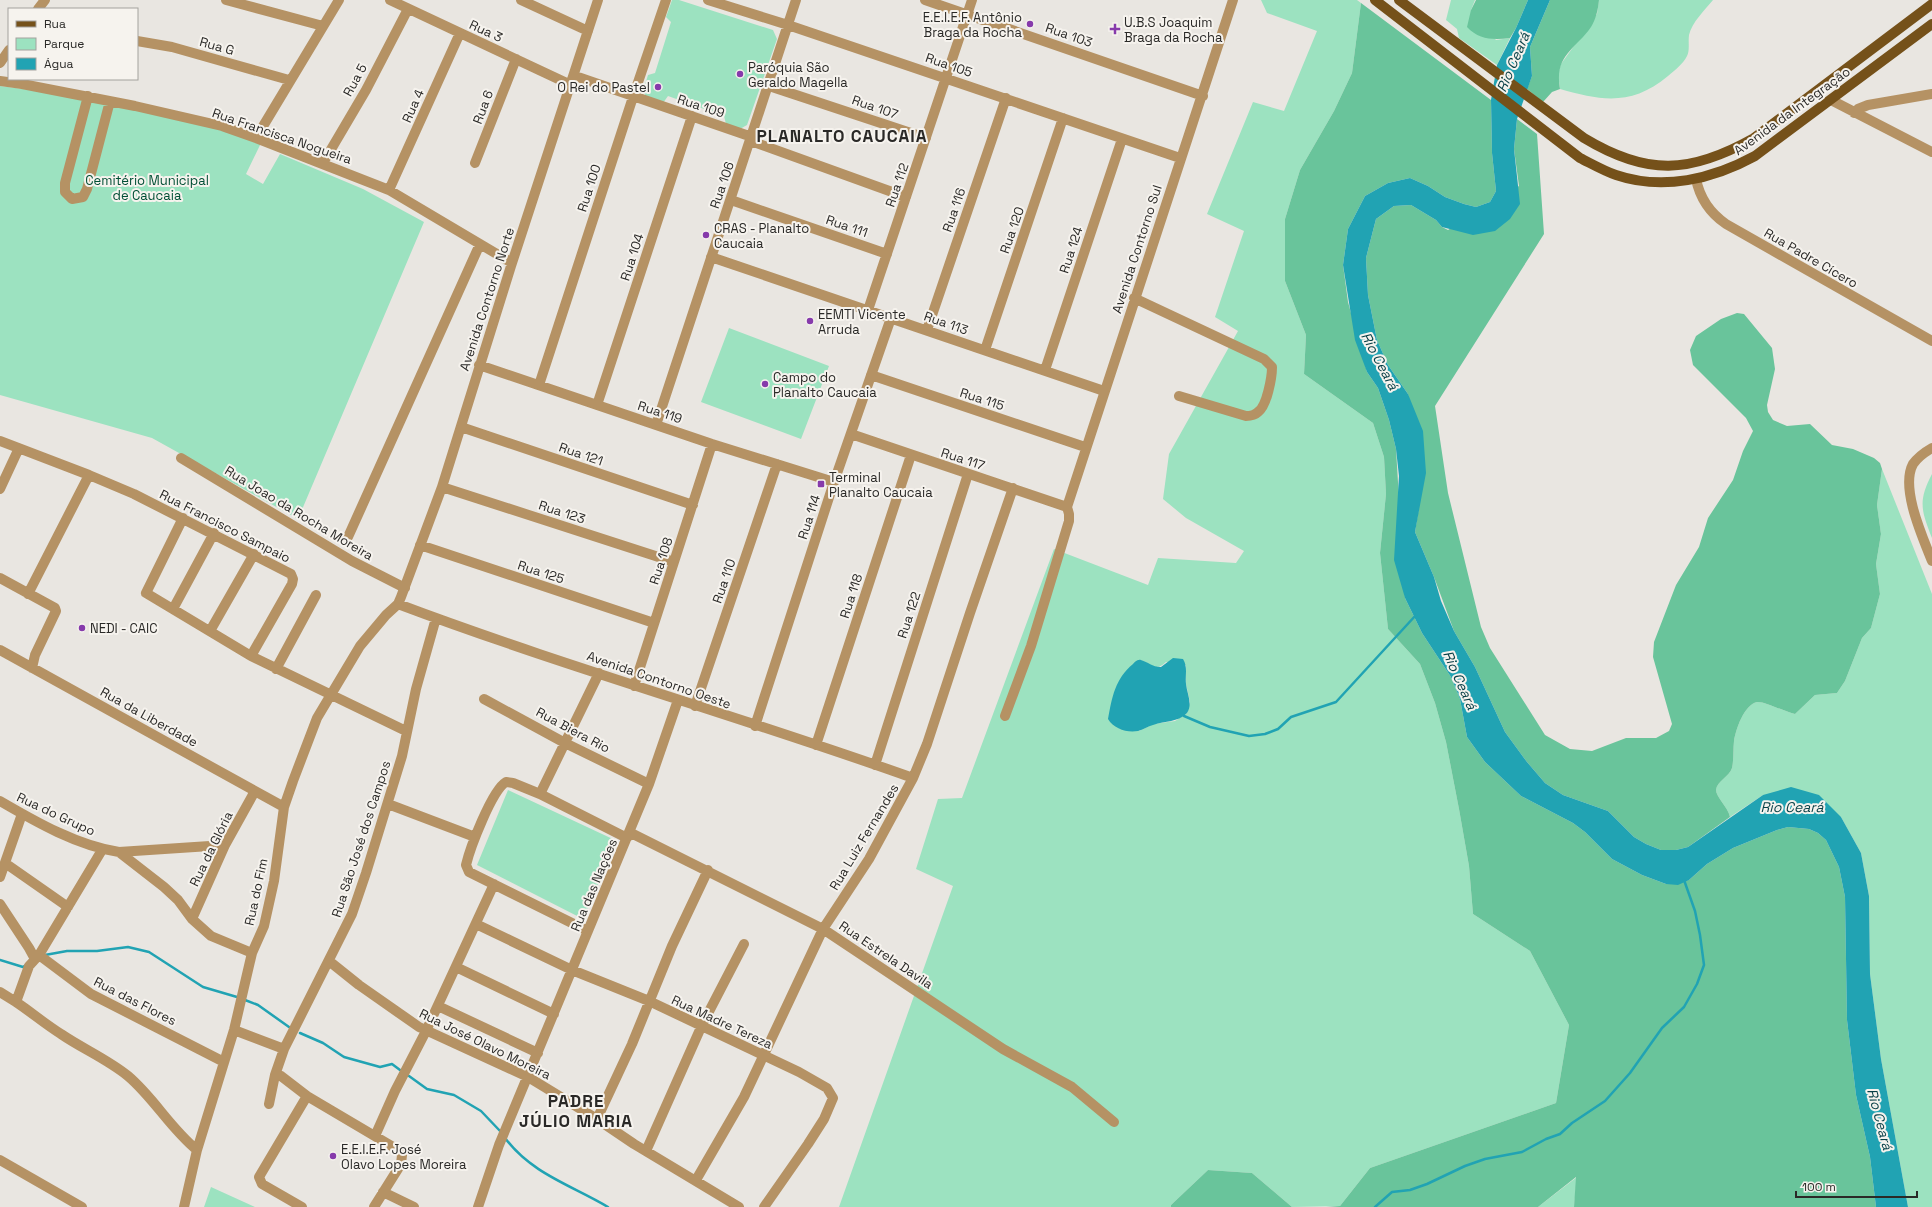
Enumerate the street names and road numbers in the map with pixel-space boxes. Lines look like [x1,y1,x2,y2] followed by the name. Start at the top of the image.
[467,16,506,46] street label: Rua 3
[1043,19,1095,51] street label: Rua 103
[198,33,236,59] street label: Rua G
[923,49,975,81] street label: Rua 105
[339,60,371,99] street label: Rua 5
[1730,63,1854,159] street label: Avenida da Integração
[398,87,428,125] street label: Rua 4
[469,88,497,126] street label: Rua 6
[675,90,727,122] street label: Rua 109
[850,91,900,123] street label: Rua 107
[210,104,355,168] street label: Rua Francisca Nogueira
[706,159,738,211] street label: Rua 106
[882,160,913,209] street label: Rua 112
[573,162,605,214] street label: Rua 100
[1108,183,1166,315] street label: Avenida Contorno Sul
[939,186,970,234] street label: Rua 116
[996,204,1028,256] street label: Rua 120
[824,211,870,241] street label: Rua 111
[1761,224,1861,292] street label: Rua Padre Cícero
[456,225,518,373] street label: Avenida Contorno Norte
[1055,225,1087,275] street label: Rua 124
[616,231,648,283] street label: Rua 104
[922,308,971,339] street label: Rua 113
[958,384,1007,414] street label: Rua 115
[636,397,684,427] street label: Rua 119
[557,439,605,469] street label: Rua 121
[939,444,987,474] street label: Rua 117
[222,462,377,564] street label: Rua Joao da Rocha Moreira
[157,486,293,566] street label: Rua Francisco Sampaio
[794,493,824,541] street label: Rua 114
[537,496,588,528] street label: Rua 123
[645,535,677,587] street label: Rua 108
[516,556,567,588] street label: Rua 125
[708,556,740,606] street label: Rua 110
[836,572,866,620] street label: Rua 118
[893,589,925,640] street label: Rua 122
[585,647,733,713] street label: Avenida Contorno Oeste
[97,683,201,751] street label: Rua da Liberdade
[533,703,613,757] street label: Rua Biera Rio
[328,758,394,920] street label: Rua São José dos Campos
[826,781,903,893] street label: Rua Luiz Fernandes
[14,788,98,840] street label: Rua do Grupo
[185,808,237,889] street label: Rua da Glória
[567,836,621,934] street label: Rua das Nações
[241,857,271,927] street label: Rua do Fim
[836,917,937,993] street label: Rua Estrela Davila
[91,973,179,1029] street label: Rua das Flores
[669,991,776,1053] street label: Rua Madre Tereza
[416,1005,554,1084] street label: Rua José Olavo Moreira

